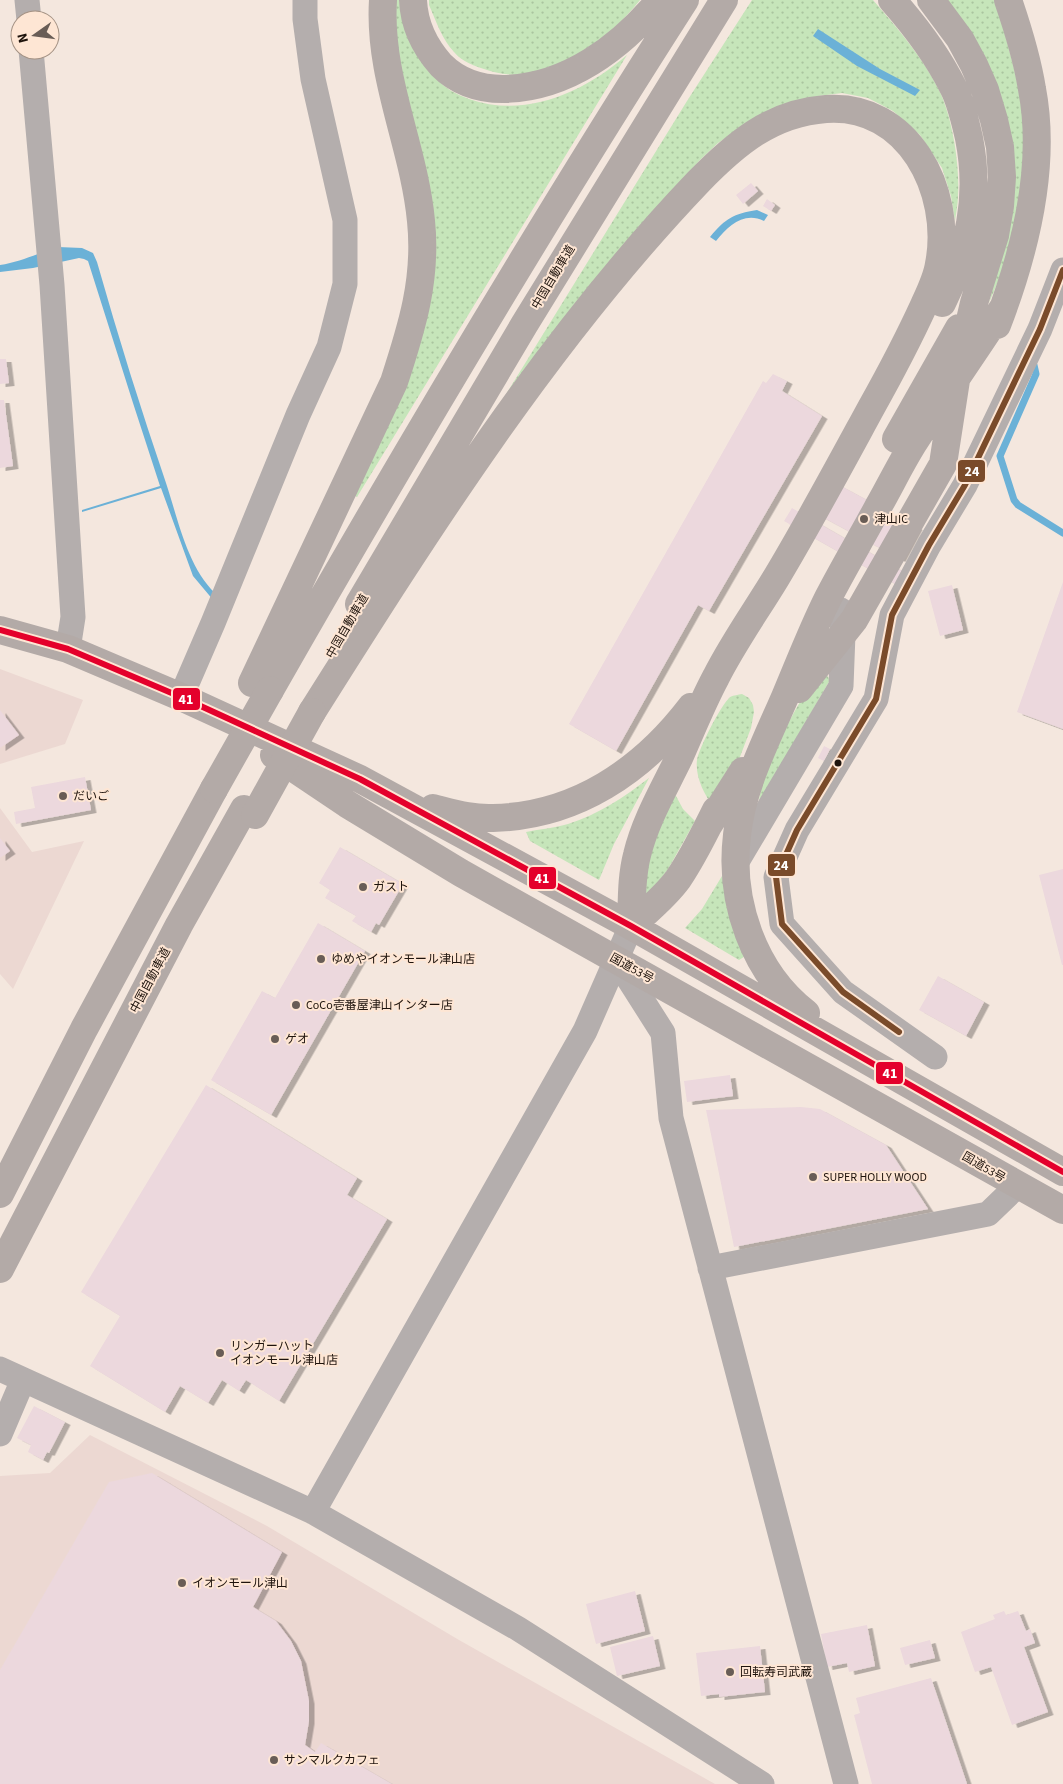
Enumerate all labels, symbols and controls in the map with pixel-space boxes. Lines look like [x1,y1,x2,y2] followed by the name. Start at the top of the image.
[10,10,60,60] north arrow
[13,31,34,45] text: N
[528,242,579,313] street label: 中国自動車道
[957,459,986,483] line badge: 24
[965,462,980,482] text: 24
[874,511,908,528] place label: 津山IC
[858,513,870,525] marker: 津山IC
[322,591,373,662] street label: 中国自動車道
[172,687,201,711] line badge: 41
[179,690,193,710] text: 41
[833,758,843,768] unlabelled marker
[73,788,109,805] place label: だいご
[57,790,69,802] marker: だいご
[767,853,796,877] line badge: 24
[774,856,789,876] text: 24
[528,866,557,890] line badge: 41
[535,869,549,889] text: 41
[373,879,409,896] place label: ガスト
[357,881,369,893] marker: ガスト
[126,944,175,1016] street label: 中国自動車道
[607,949,657,987] street label: 国道53号
[331,951,475,968] place label: ゆめやイオンモール津山店
[315,953,327,965] marker: ゆめやイオンモール津山店
[306,997,453,1014] place label: CoCo壱番屋津山インター店
[290,999,302,1011] marker: CoCo壱番屋津山インター店
[285,1031,309,1048] place label: ゲオ
[269,1033,281,1045] marker: ゲオ
[875,1061,904,1085] line badge: 41
[883,1064,897,1084] text: 41
[959,1148,1009,1187] street label: 国道53号
[823,1169,927,1186] place label: SUPER HOLLY WOOD
[807,1171,819,1183] marker: SUPER HOLLY WOOD
[230,1338,338,1369] place label: リンガーハット イオンモール津山店
[214,1347,226,1359] marker: リンガーハット イオンモール津山店
[192,1575,288,1592] place label: イオンモール津山
[176,1577,188,1589] marker: イオンモール津山
[740,1664,812,1681] place label: 回転寿司武蔵
[724,1666,736,1678] marker: 回転寿司武蔵
[284,1752,380,1769] place label: サンマルクカフェ
[268,1754,280,1766] marker: サンマルクカフェ

